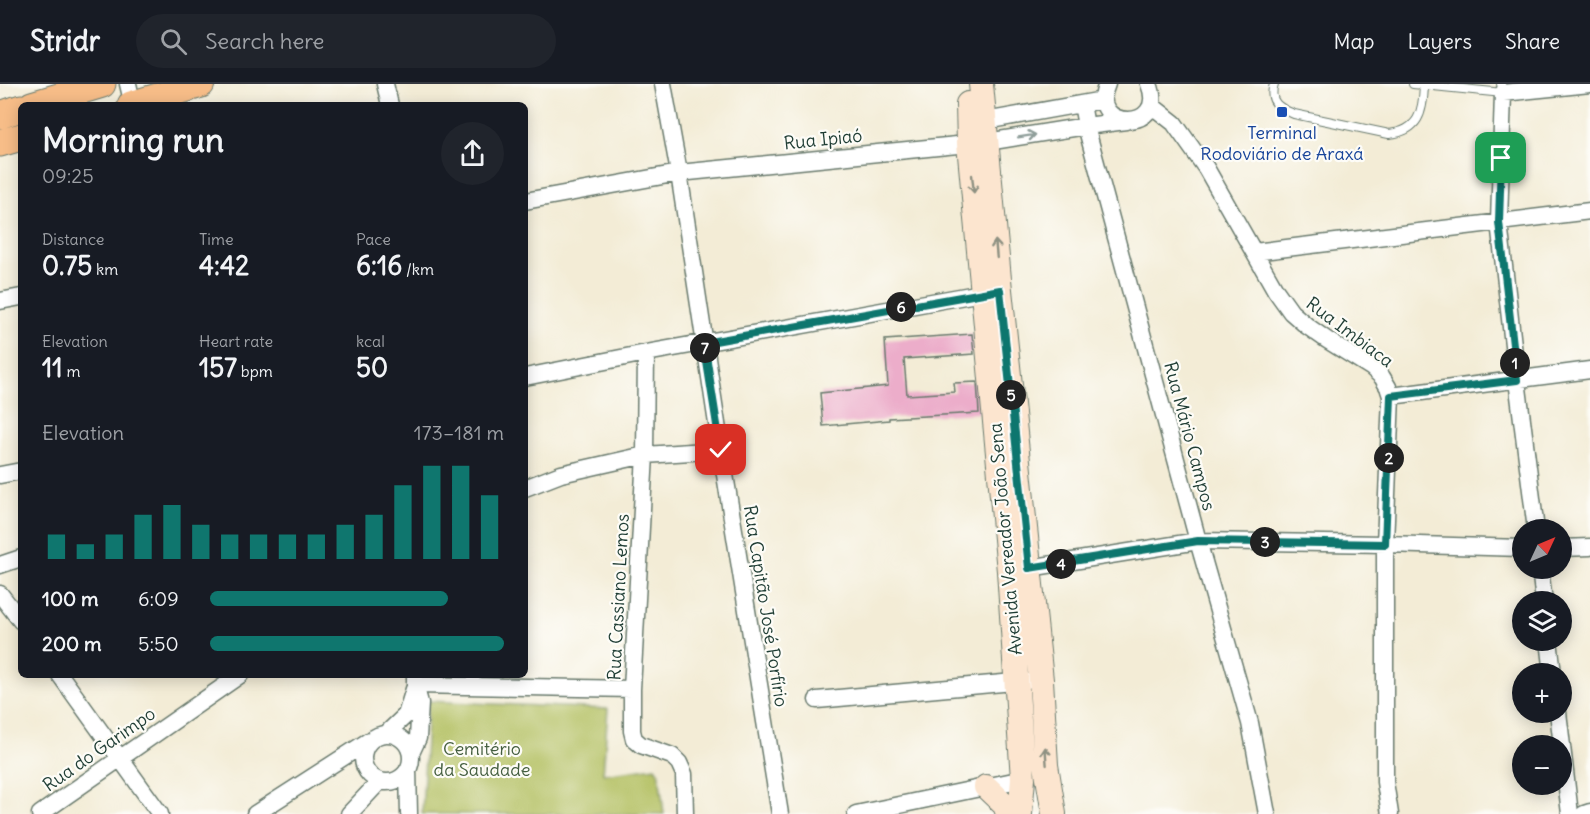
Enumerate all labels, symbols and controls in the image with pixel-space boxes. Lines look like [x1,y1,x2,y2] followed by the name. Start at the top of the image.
[136,14,556,68] search box
[30,23,100,59] text: Stridr
[157,25,190,58] icon: search
[205,27,324,55] text: Search here
[1334,28,1374,55] text: Map
[1407,28,1472,55] text: Layers
[1505,28,1560,55] text: Share
[1275,105,1289,119] marker: Terminal Rodoviário de Araxá
[42,119,224,161] text: Morning run
[1200,121,1364,165] place label: Terminal Rodoviário de Araxá
[441,122,504,185] button: share
[783,123,863,155] street label: Rua Ipiaó
[1017,130,1036,141] one-way arrow
[1475,132,1526,183] pin
[1484,141,1517,174] icon: arrive
[42,163,94,188] text: 09:25
[968,174,979,194] one-way arrow
[42,229,104,249] text: Distance
[199,229,234,249] text: Time
[356,229,391,249] text: Pace
[990,239,1001,259] one-way arrow
[42,249,92,282] text: 0.75
[199,249,249,282] text: 4:42
[356,249,402,282] text: 6:16
[92,259,118,279] text: km
[402,259,434,279] text: /km
[886,292,916,322] pin: 6
[1302,292,1398,372] street label: Rua Imbiaca
[896,297,906,317] text: 6
[42,331,108,351] text: Elevation
[199,331,273,351] text: Heart rate
[356,331,385,351] text: kcal
[690,333,720,363] pin: 7
[701,338,709,358] text: 7
[1500,348,1530,378] pin: 1
[42,351,63,384] text: 11
[199,351,237,384] text: 157
[356,351,388,384] text: 50
[1512,353,1518,373] text: 1
[1159,359,1221,513] street label: Rua Mário Campos
[63,361,81,381] text: m
[237,361,273,381] text: bpm
[996,380,1026,410] pin: 5
[1006,385,1016,405] text: 5
[42,420,124,445] text: Elevation
[414,420,504,445] text: 173–181 m
[983,422,1027,656] street label: Avenida Vereador João Sena
[695,424,746,475] pin
[704,433,737,466] icon: check
[1374,443,1404,473] pin: 2
[1385,448,1393,468] text: 2
[739,503,793,709] street label: Rua Capitão José Porfírio
[602,513,634,681] street label: Rua Cassiano Lemos
[1512,519,1572,579] north arrow
[1512,519,1572,795] map controls
[1250,527,1280,557] pin: 3
[1260,532,1270,552] text: 3
[1046,549,1076,579] pin: 4
[1056,554,1066,574] text: 4
[42,586,99,611] text: 100 m
[138,586,179,611] text: 6:09
[1512,591,1572,651] button: layers
[42,631,102,656] text: 200 m
[138,631,179,656] text: 5:50
[1512,663,1572,723] button: +
[38,702,160,796] street label: Rua do Garimpo
[1512,735,1572,795] button: −
[434,737,530,781] park label: Cemitério da Saudade
[1040,747,1051,767] one-way arrow

